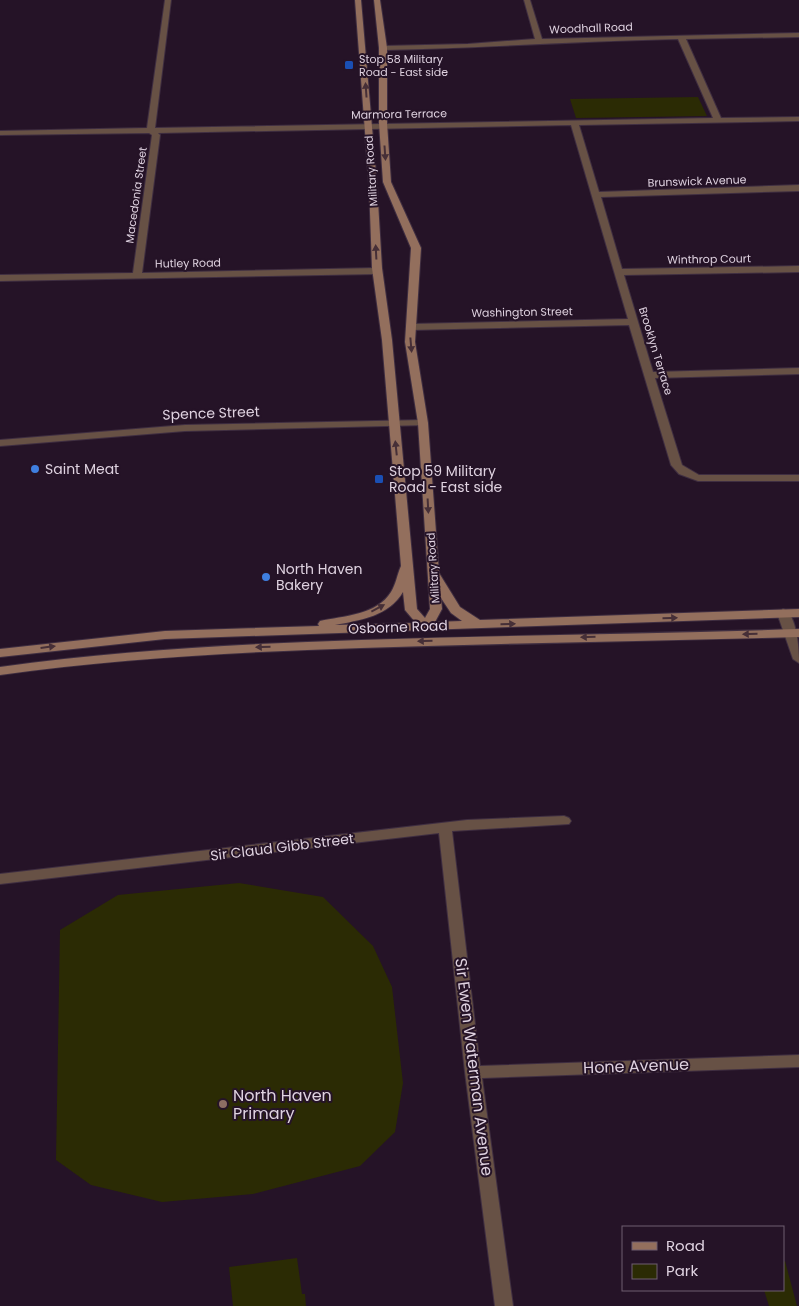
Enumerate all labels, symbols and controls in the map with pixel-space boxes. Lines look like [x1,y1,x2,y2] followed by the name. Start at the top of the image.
[549,19,633,37] street label: Woodhall Road
[359,51,448,80] place label: Stop 58 Military Road - East side
[343,59,355,71] marker: Stop 58 Military Road - East side
[361,81,369,97] one-way arrow
[351,105,447,123] street label: Marmora Terrace
[361,135,381,207] street label: Military Road
[121,146,151,244] street label: Macedonia Street
[382,146,390,162] one-way arrow
[647,171,747,191] street label: Brunswick Avenue
[371,243,379,259] one-way arrow
[667,250,751,268] street label: Winthrop Court
[155,254,221,272] street label: Hutley Road
[471,303,573,321] street label: Washington Street
[635,305,677,397] street label: Brooklyn Terrace
[407,337,415,353] one-way arrow
[162,401,260,425] street label: Spence Street
[391,440,399,456] one-way arrow
[45,459,119,479] place label: Saint Meat
[389,461,503,497] place label: Stop 59 Military Road - East side
[29,463,41,475] marker: Saint Meat
[373,473,385,485] marker: Stop 59 Military Road - East side
[425,498,433,514] one-way arrow
[423,532,443,604] street label: Military Road
[276,559,362,595] place label: North Haven Bakery
[260,571,272,583] marker: North Haven Bakery
[371,604,385,612] one-way arrow
[662,614,678,622] one-way arrow
[348,615,448,639] street label: Osborne Road
[500,620,516,628] one-way arrow
[742,630,758,638] one-way arrow
[580,633,596,641] one-way arrow
[417,637,433,645] one-way arrow
[41,643,57,651] one-way arrow
[255,643,271,651] one-way arrow
[209,828,355,866] street label: Sir Claud Gibb Street
[449,957,499,1177] street label: Sir Ewen Waterman Avenue
[583,1053,689,1079] street label: Hone Avenue
[233,1084,332,1125] place label: North Haven Primary
[217,1098,229,1110] marker: North Haven Primary
[622,1226,784,1291] legend
[666,1235,705,1256] text: Road
[666,1260,698,1281] text: Park

